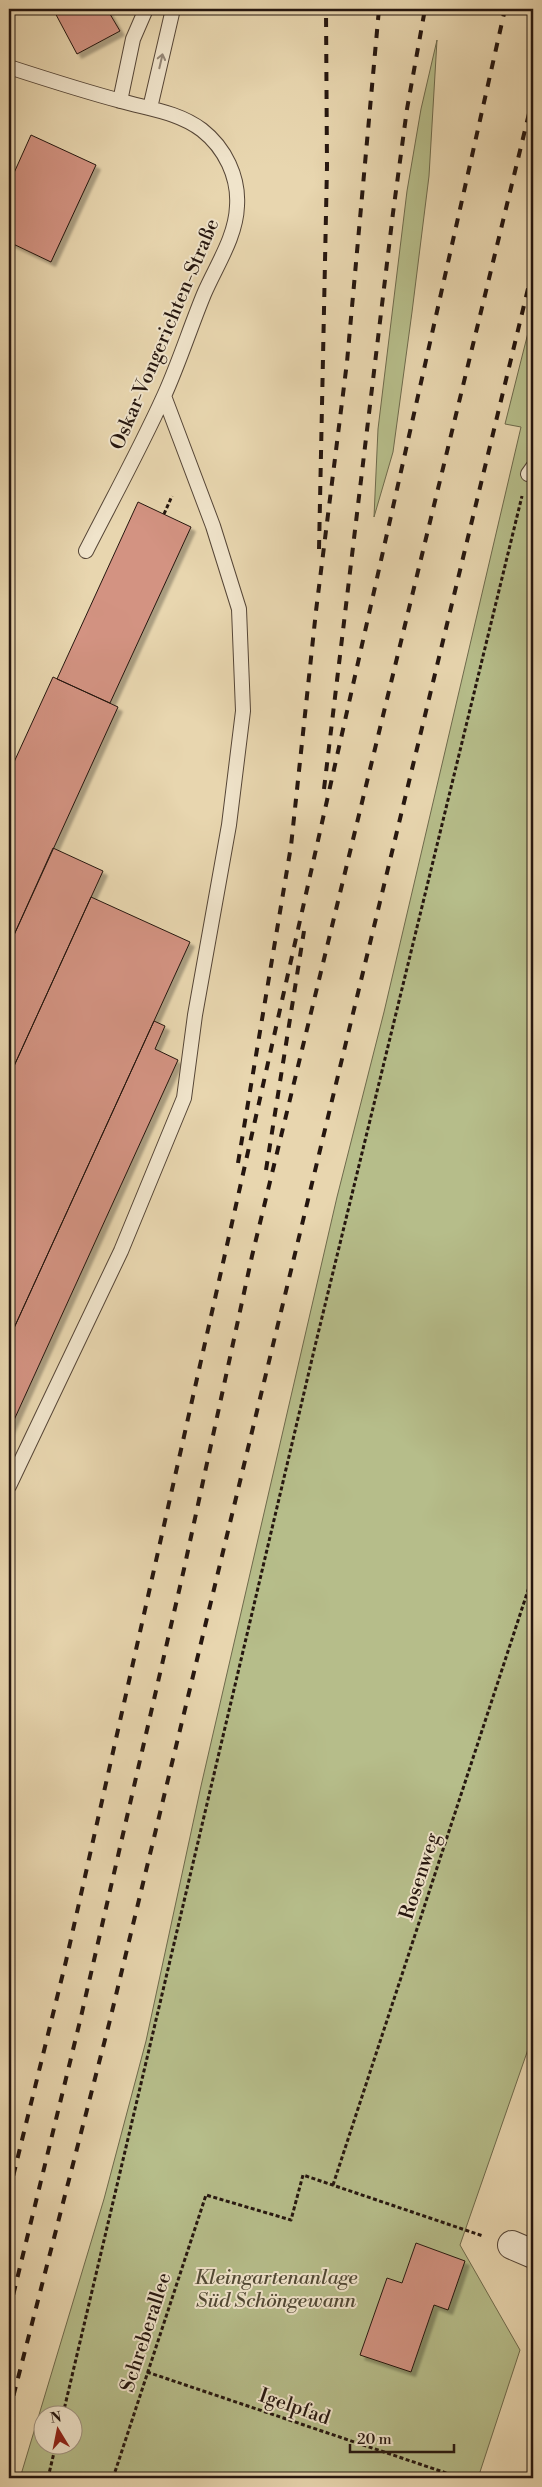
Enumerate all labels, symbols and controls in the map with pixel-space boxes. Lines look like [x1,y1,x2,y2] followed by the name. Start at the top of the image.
[157,53,166,69] one-way arrow
[105,215,226,454] street label: Oskar-Vongerichten-Straße
[395,1829,446,1923] street label: Rosenweg
[194,2266,358,2314] park label: Kleingartenanlage Süd Schöngewann
[115,2270,177,2395] street label: Schreberallee
[256,2384,334,2431] street label: Igelpfad
[32,2404,82,2454] north arrow
[49,2408,63,2428] text: N
[350,2422,453,2454] scale bar
[357,2430,392,2449] text: 20 m

